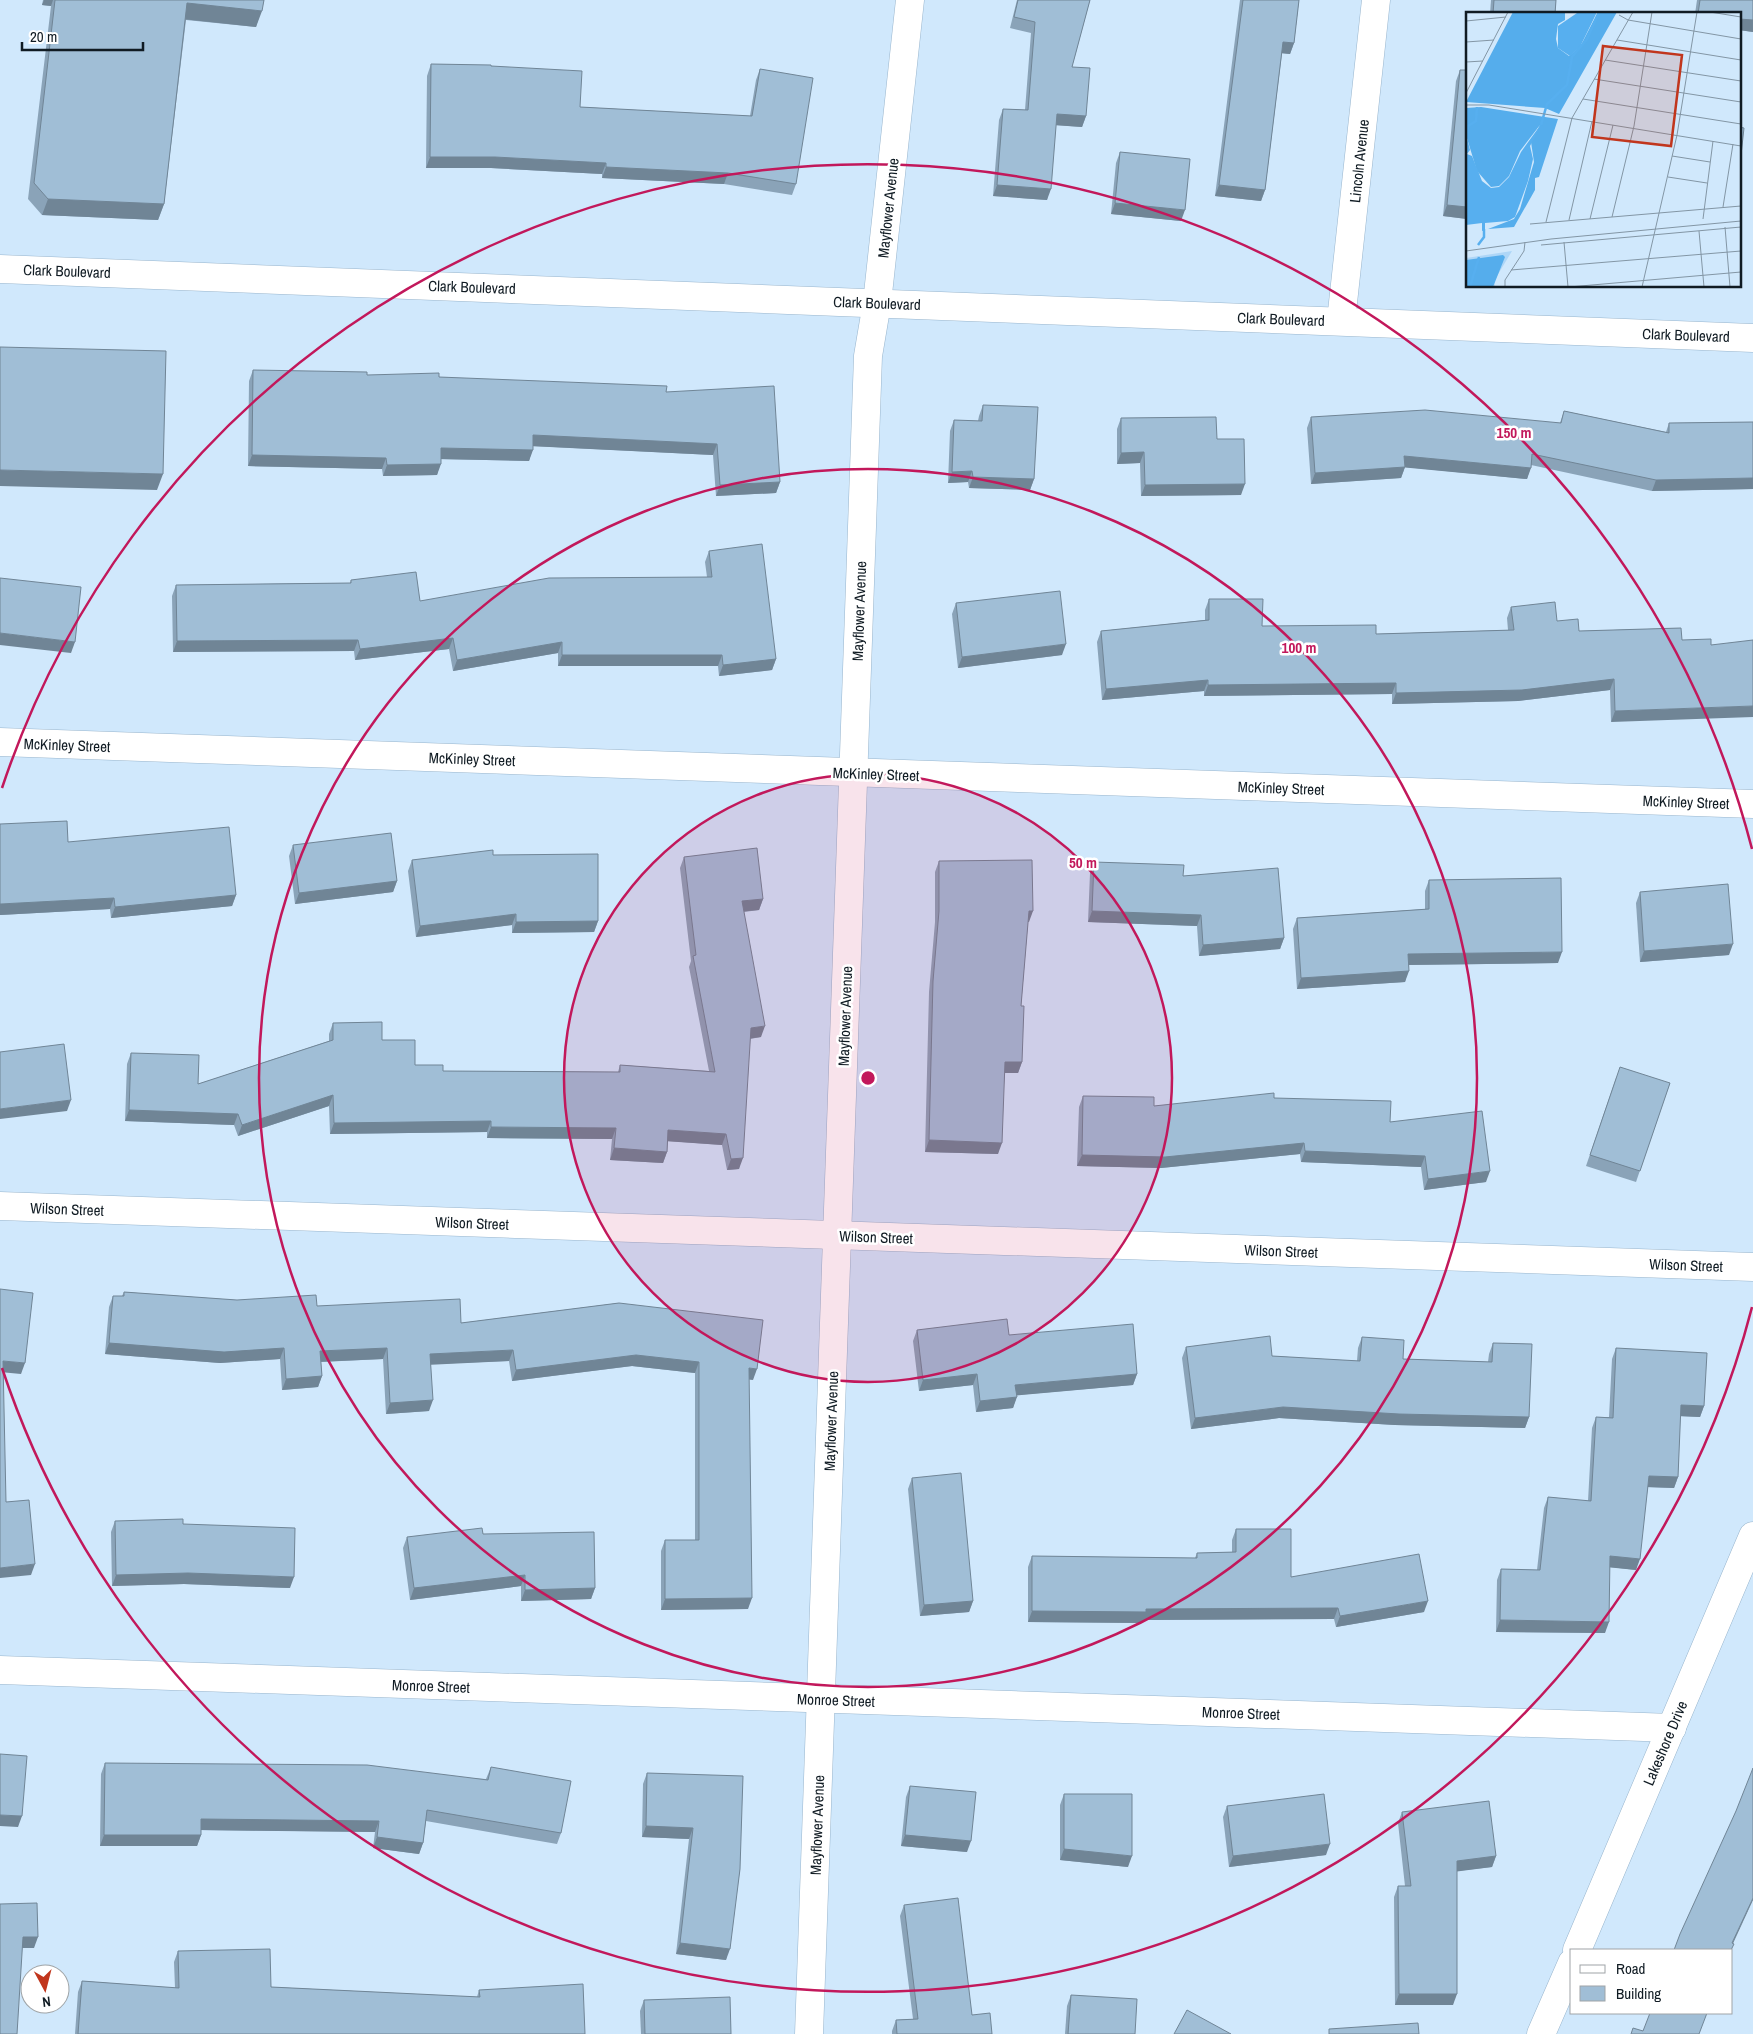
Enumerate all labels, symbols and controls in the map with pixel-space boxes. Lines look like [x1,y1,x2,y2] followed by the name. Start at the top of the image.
[1466,12,1740,288] inset map
[22,20,144,52] scale bar
[30,26,57,47] text: 20 m
[1344,118,1374,204] street label: Lincoln Avenue
[872,157,904,259] street label: Mayflower Avenue
[23,259,111,283] street label: Clark Boulevard
[428,275,516,299] street label: Clark Boulevard
[833,291,921,315] street label: Clark Boulevard
[1237,307,1325,331] street label: Clark Boulevard
[1642,323,1730,347] street label: Clark Boulevard
[1497,422,1531,443] text: 150 m
[847,560,871,661] street label: Mayflower Avenue
[1282,637,1316,658] text: 100 m
[23,733,111,757] street label: McKinley Street
[428,747,516,771] street label: McKinley Street
[832,762,920,786] street label: McKinley Street
[1237,776,1325,800] street label: McKinley Street
[1642,790,1730,814] street label: McKinley Street
[1069,852,1097,873] text: 50 m
[833,965,857,1066] street label: Mayflower Avenue
[859,1069,877,1087] centre of rings
[30,1197,105,1221] street label: Wilson Street
[435,1211,510,1235] street label: Wilson Street
[839,1225,914,1249] street label: Wilson Street
[1244,1239,1319,1263] street label: Wilson Street
[1649,1253,1724,1277] street label: Wilson Street
[819,1370,843,1471] street label: Mayflower Avenue
[392,1674,471,1698] street label: Monroe Street
[797,1688,876,1712] street label: Monroe Street
[1638,1697,1692,1789] street label: Lakeshore Drive
[1202,1701,1281,1725] street label: Monroe Street
[805,1774,829,1875] street label: Mayflower Avenue
[1570,1949,1733,2014] legend
[1616,1958,1645,1979] text: Road
[20,1964,70,2014] north arrow
[1616,1983,1661,2004] text: Building
[41,1992,52,2011] text: N

